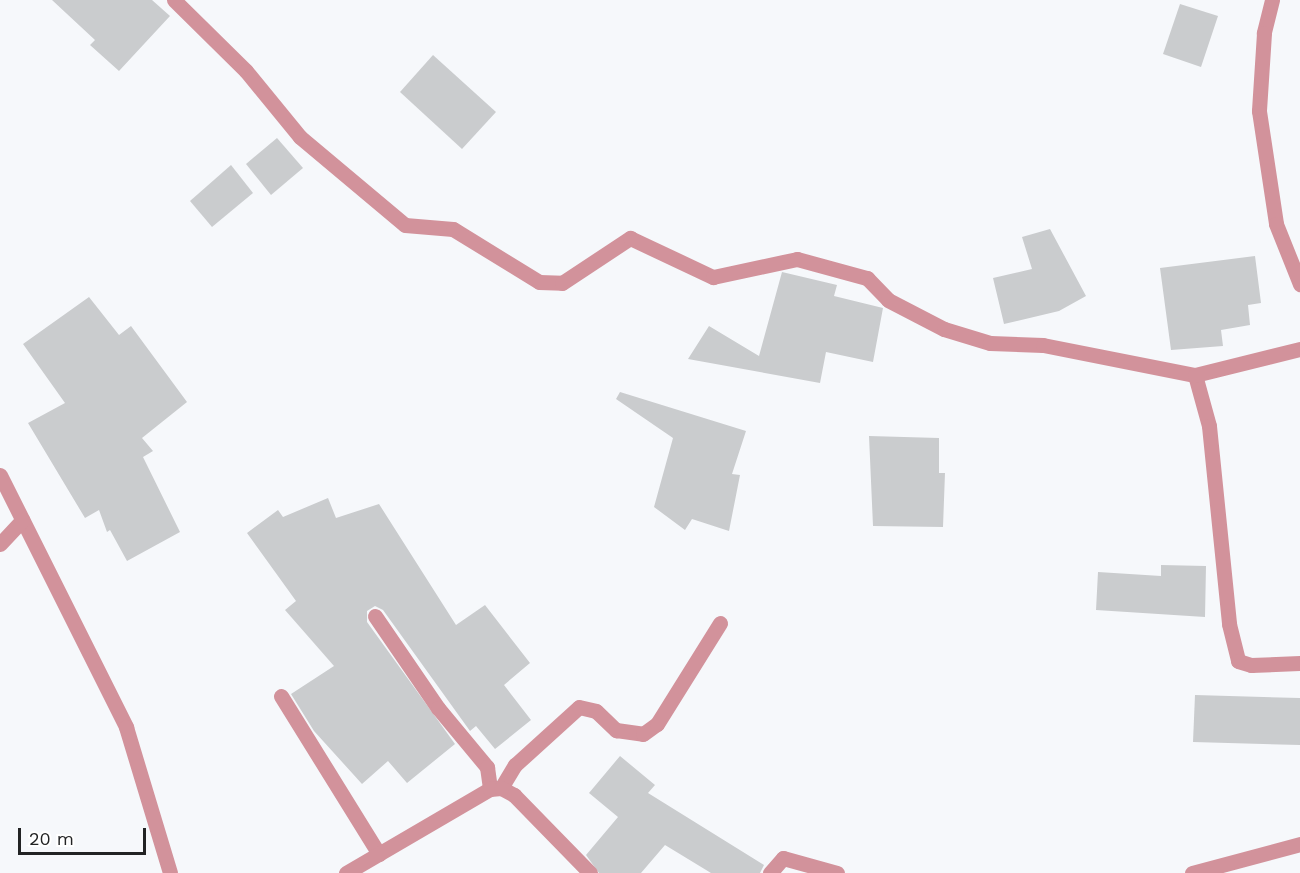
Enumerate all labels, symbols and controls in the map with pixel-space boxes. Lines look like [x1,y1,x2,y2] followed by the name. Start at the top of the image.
[21,816,148,854] scale bar
[29,828,74,849] text: 20 m

